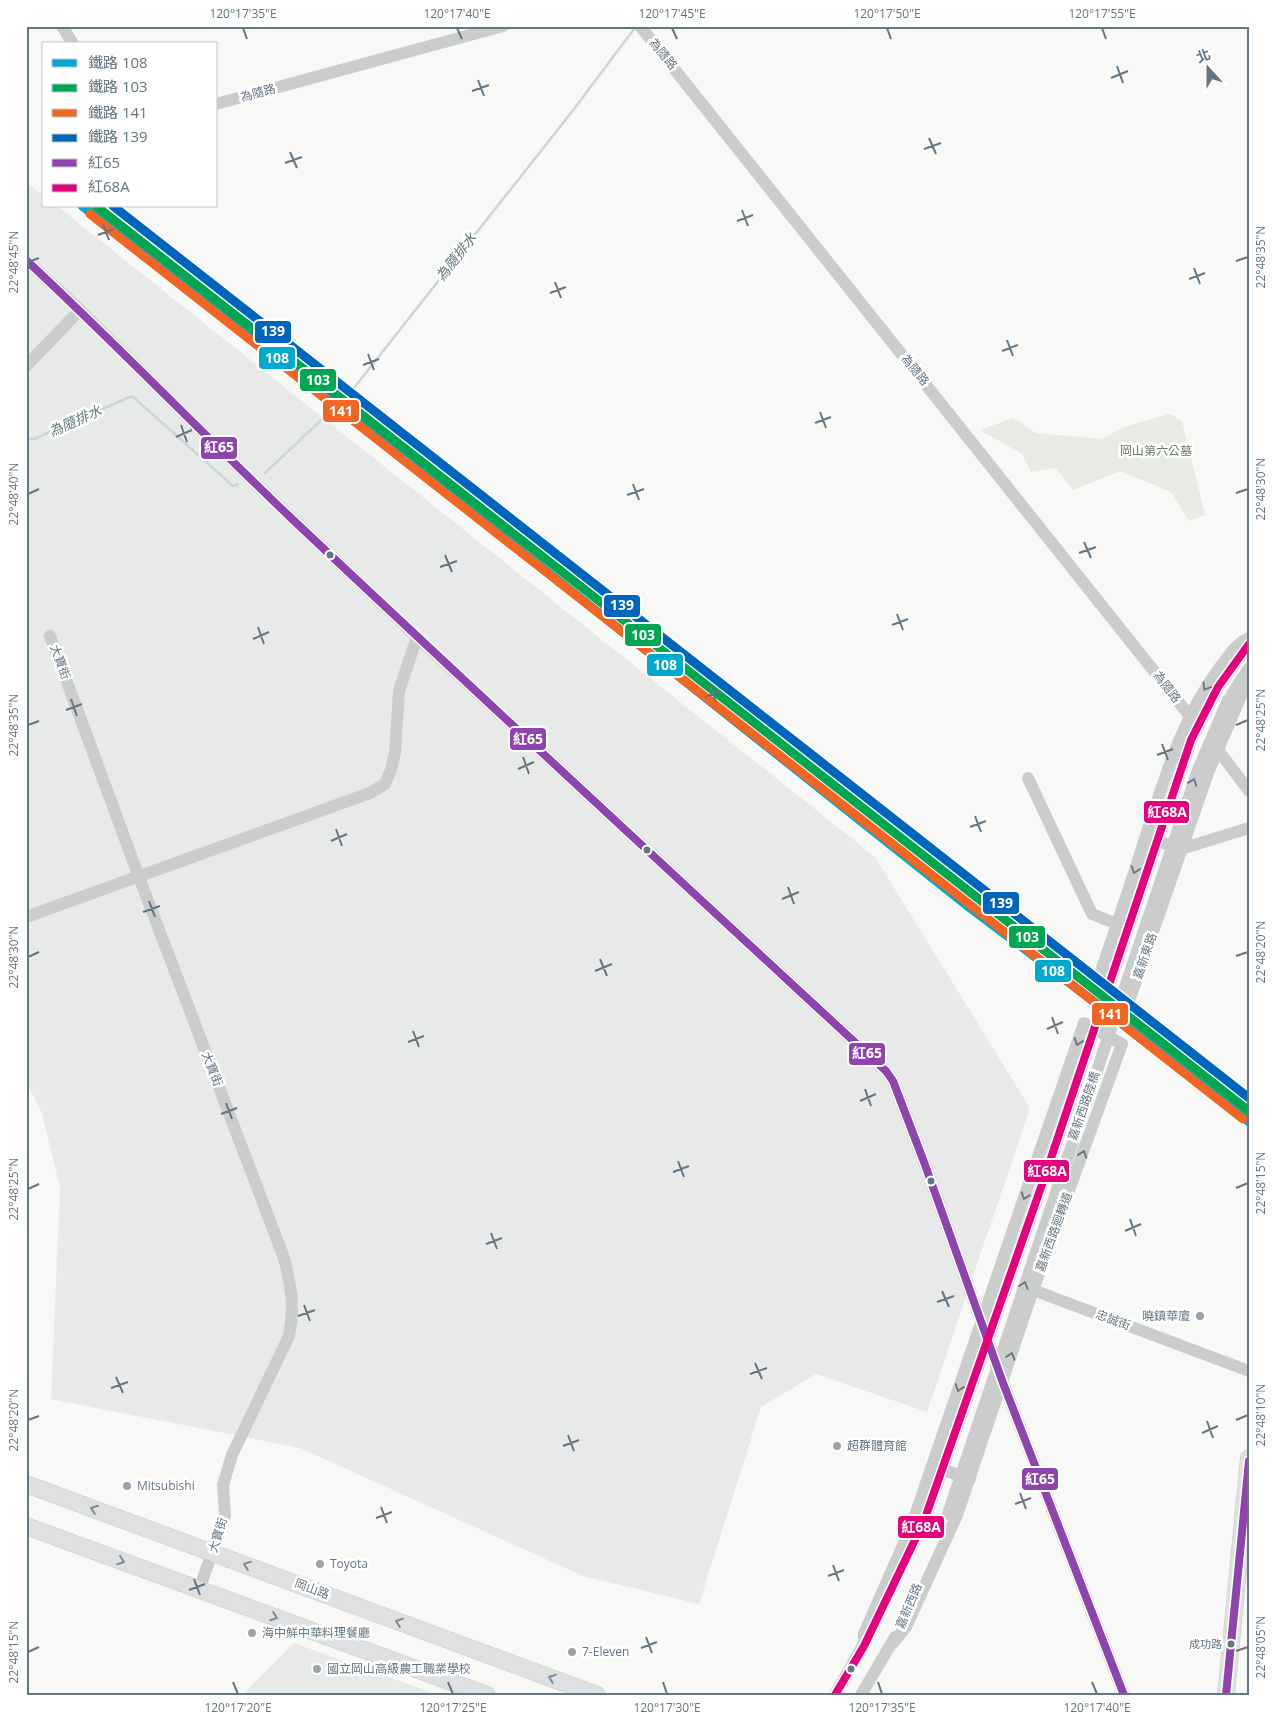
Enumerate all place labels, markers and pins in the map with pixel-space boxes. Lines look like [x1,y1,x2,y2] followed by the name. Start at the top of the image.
[325,550,335,560] unlabelled marker
[642,845,652,855] unlabelled marker
[926,1176,936,1186] unlabelled marker
[1142,1307,1190,1324] place label: 曉鎮華廈
[1194,1310,1206,1322] marker: 曉鎮華廈
[847,1437,907,1454] place label: 超群體育館
[831,1440,843,1452] marker: 超群體育館
[137,1477,195,1494] place label: Mitsubishi
[121,1480,133,1492] marker: Mitsubishi
[330,1555,368,1572] place label: Toyota
[314,1558,326,1570] marker: Toyota
[262,1624,370,1641] place label: 海中鮮中華料理餐廳
[246,1627,258,1639] marker: 海中鮮中華料理餐廳
[1189,1636,1222,1651] place label: 成功路
[1226,1639,1236,1649] marker: 成功路
[582,1643,629,1660] place label: 7-Eleven
[566,1646,578,1658] marker: 7-Eleven
[327,1660,471,1677] place label: 國立岡山高級農工職業學校
[311,1663,323,1675] marker: 國立岡山高級農工職業學校
[846,1664,856,1674] unlabelled marker

